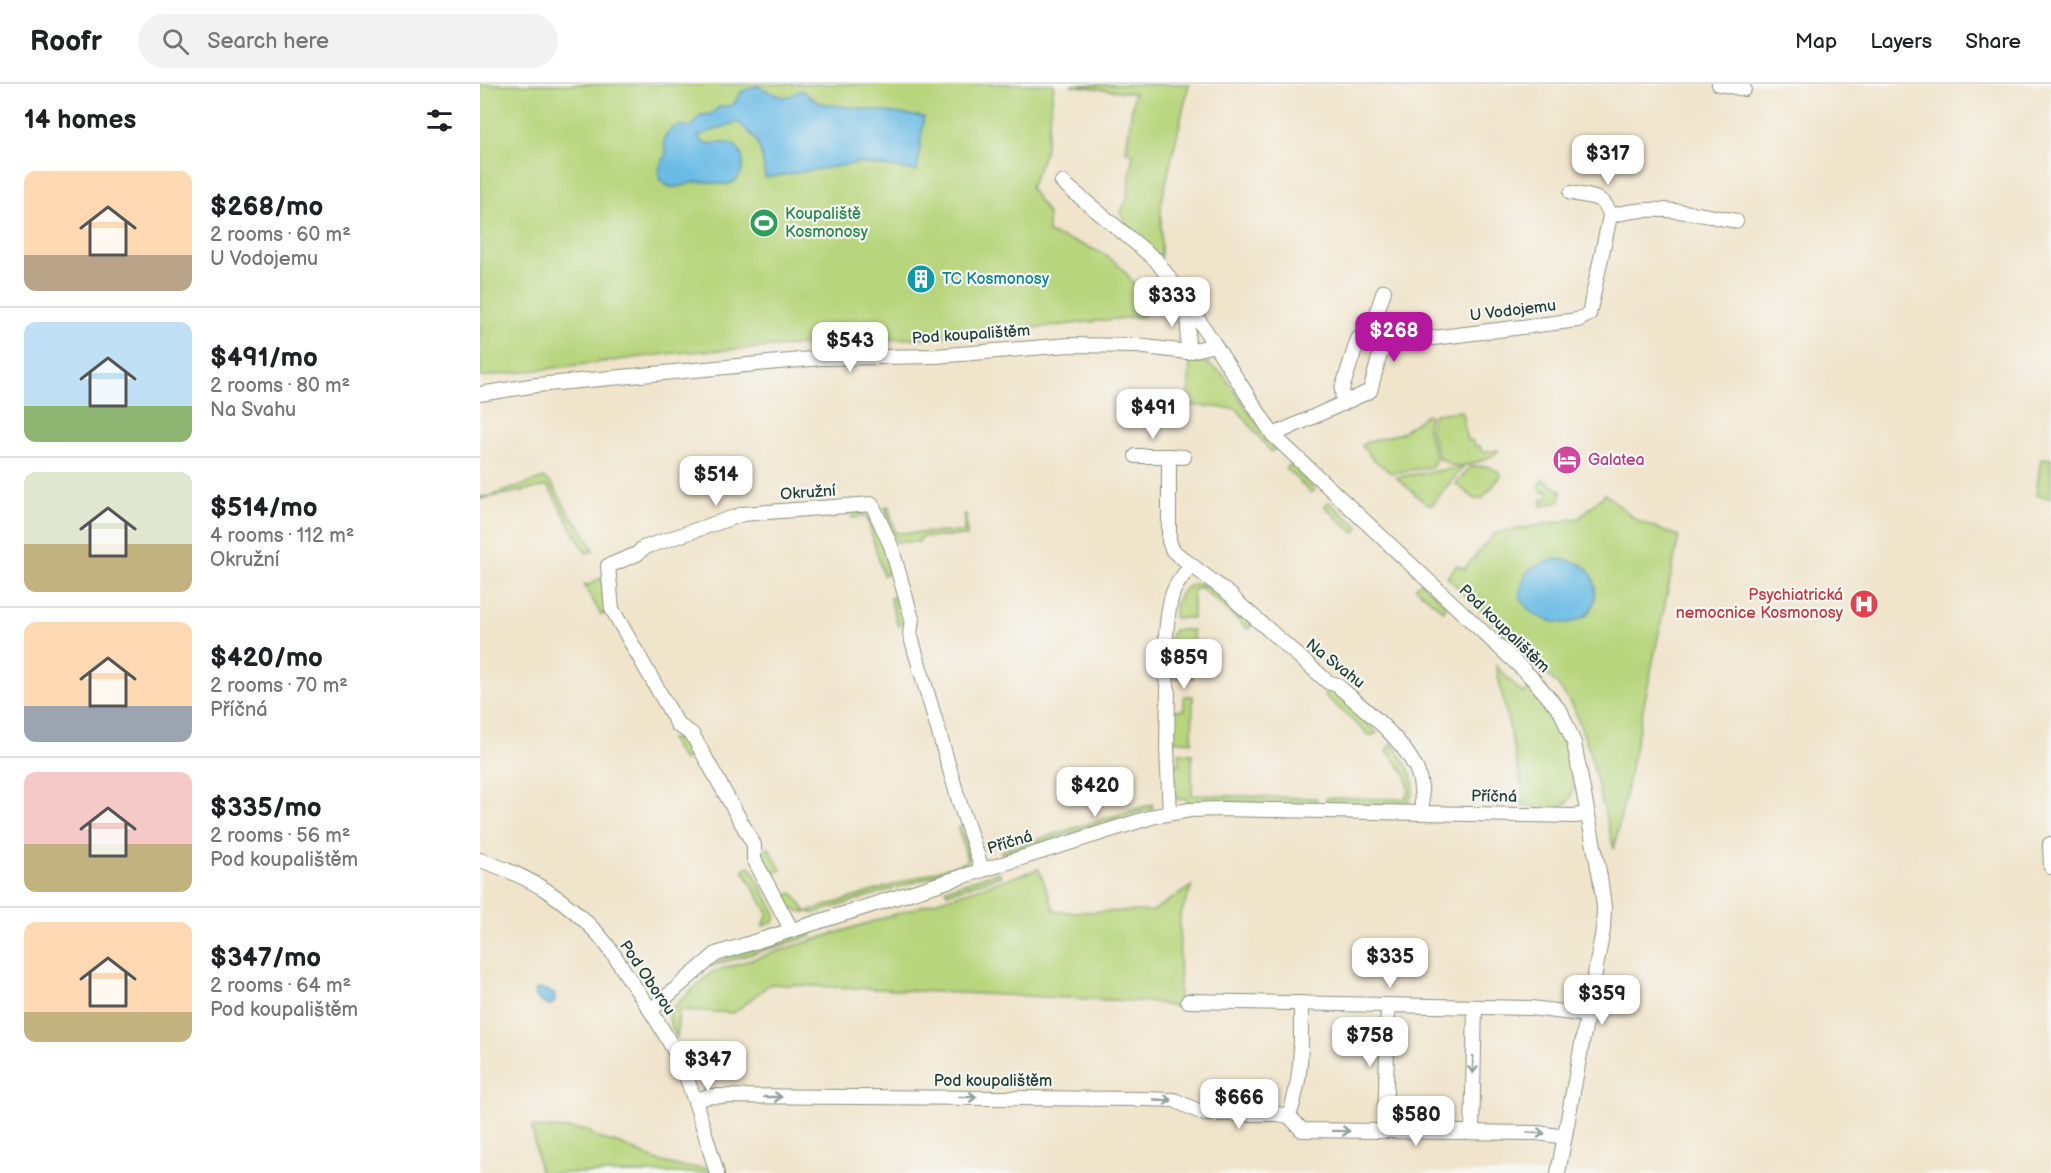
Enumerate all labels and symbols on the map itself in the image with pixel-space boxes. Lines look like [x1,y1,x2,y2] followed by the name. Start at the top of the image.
[1572,135,1644,186] pin: $317
[785,205,869,242] place label: Koupaliště Kosmonosy
[748,207,780,239] sports icon: Koupaliště Kosmonosy
[905,263,937,295] building icon: TC Kosmonosy
[942,270,1050,289] place label: TC Kosmonosy
[1136,277,1208,328] pin: $333
[1469,296,1557,326] street label: U Vodojemu
[1358,312,1430,363] pin: $268
[911,321,1031,349] street label: Pod koupalištěm
[814,322,886,373] pin: $543
[1117,389,1189,440] pin: $491
[1551,444,1583,476] hotel icon: Galatea
[1588,451,1645,470] place label: Galatea
[680,456,752,507] pin: $514
[780,482,837,504] street label: Okružní
[1455,581,1553,677] street label: Pod koupalištěm
[1676,586,1844,623] place label: Psychiatrická nemocnice Kosmonosy
[1848,588,1880,620] hospital icon: Psychiatrická nemocnice Kosmonosy
[1302,635,1368,693] street label: Na Svahu
[1148,639,1220,690] pin: $859
[1059,767,1131,818] pin: $420
[1471,787,1517,807] street label: Příčná
[985,827,1035,859] street label: Příčná
[615,937,679,1019] street label: Pod Oborou
[1354,938,1426,989] pin: $335
[1566,975,1638,1026] pin: $359
[1334,1017,1406,1068] pin: $758
[672,1041,744,1092] pin: $347
[1468,1055,1479,1075] one-way arrow
[934,1072,1052,1091] street label: Pod koupalištěm
[1203,1079,1275,1130] pin: $666
[763,1091,783,1103] one-way arrow
[958,1091,978,1103] one-way arrow
[1153,1094,1173,1105] one-way arrow
[1380,1096,1452,1147] pin: $580
[1331,1125,1351,1137] one-way arrow
[1526,1128,1545,1139] one-way arrow

